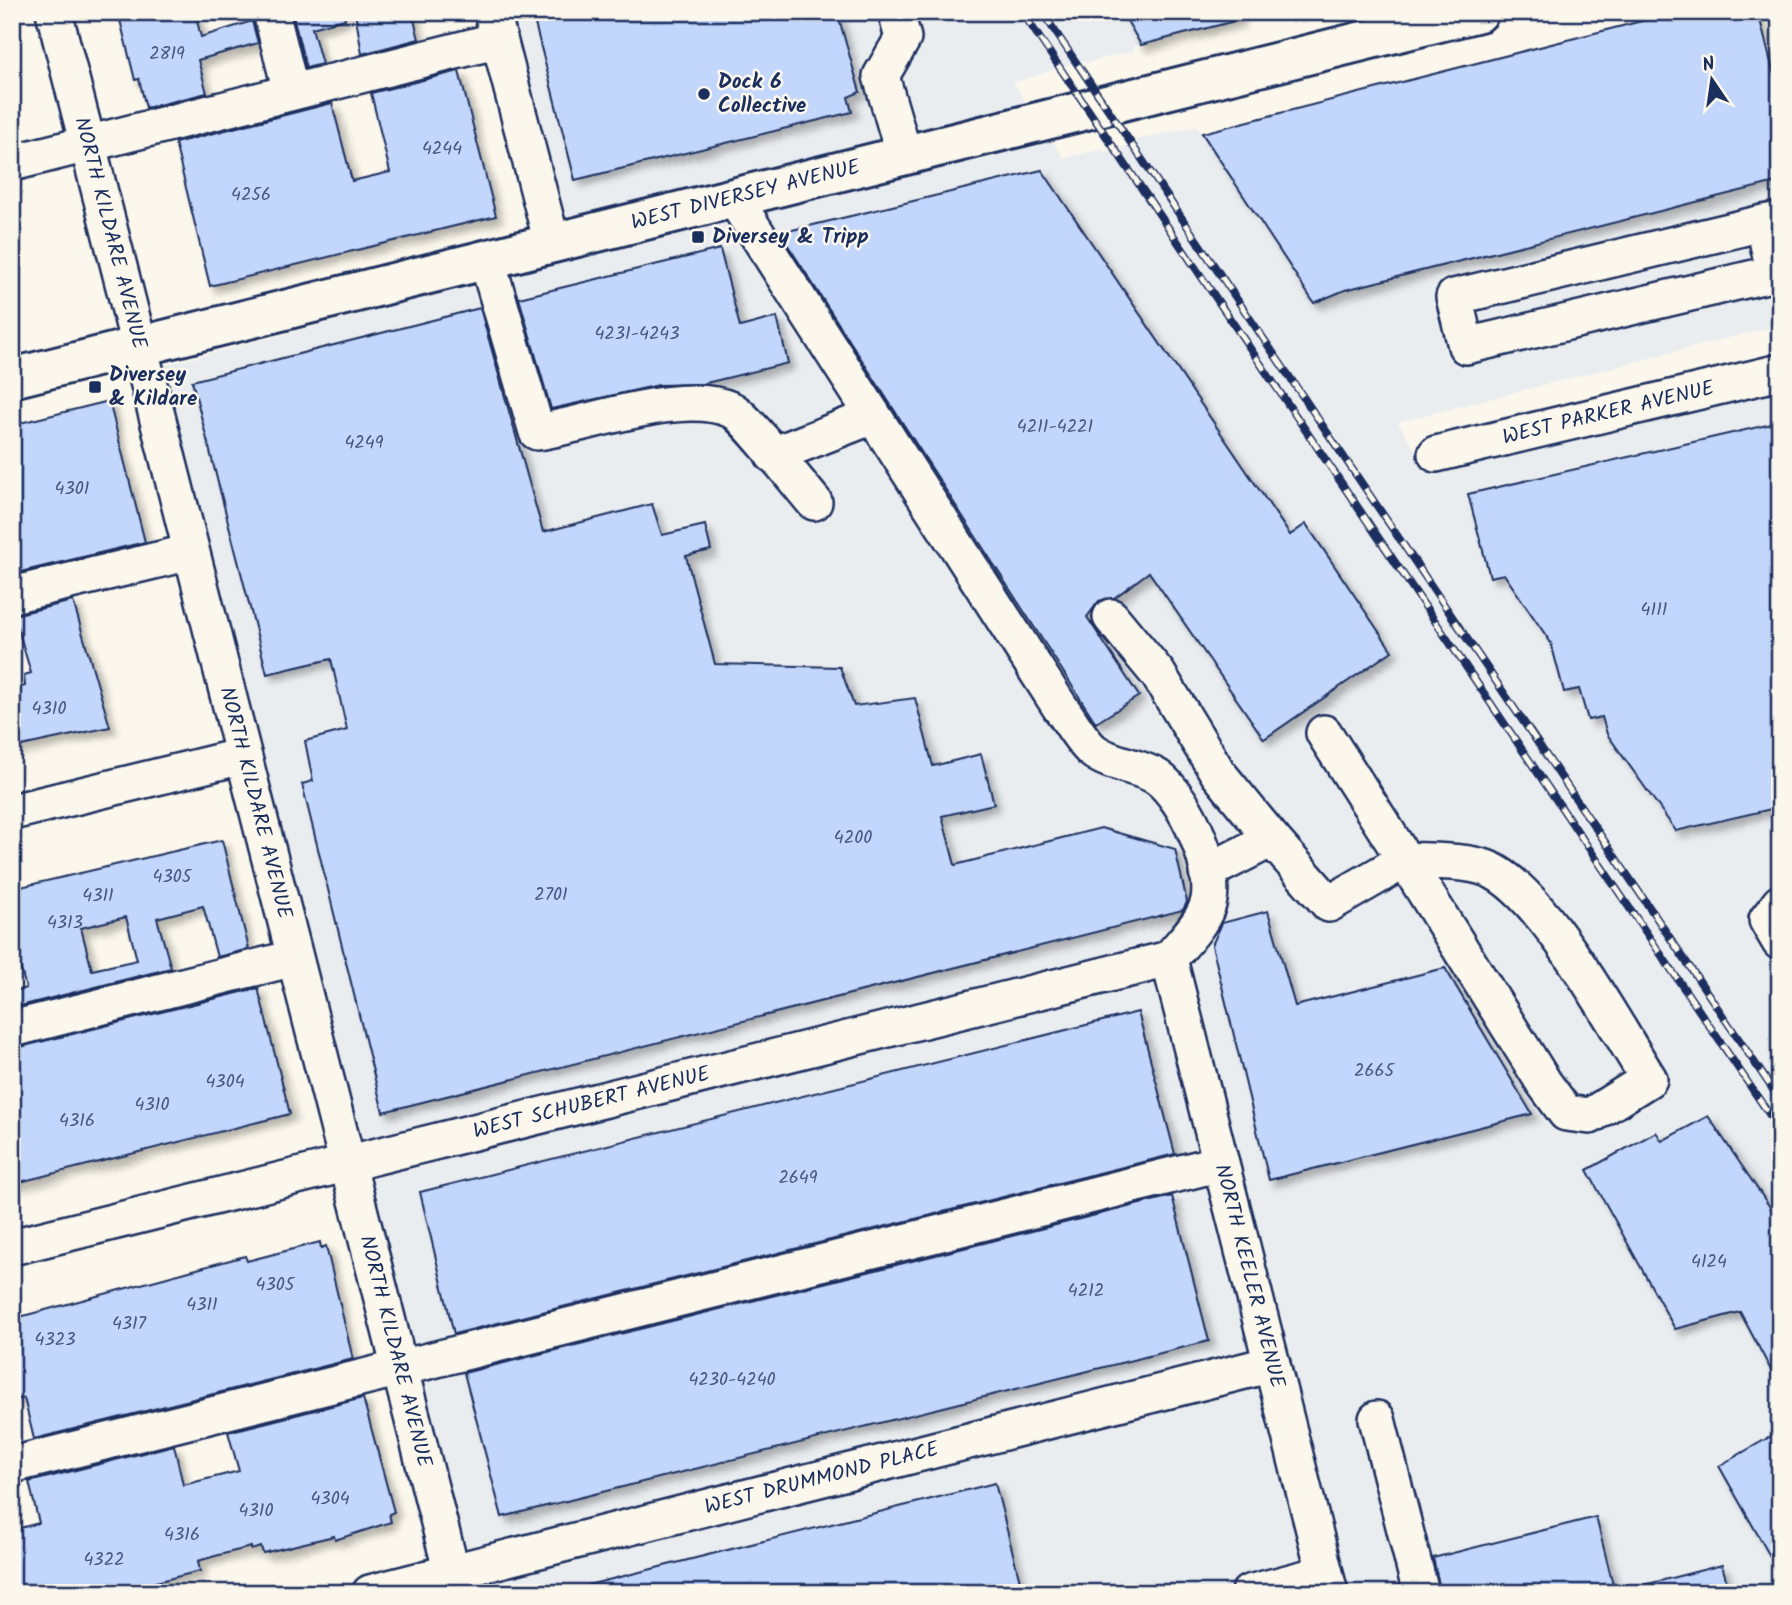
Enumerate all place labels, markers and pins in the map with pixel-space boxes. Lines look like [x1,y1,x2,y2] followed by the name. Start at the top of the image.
[718,66,806,123] place label: Dock 6 Collective
[696,86,712,102] marker: Dock 6 Collective
[712,221,869,254] place label: Diversey & Tripp
[690,229,706,245] marker: Diversey & Tripp
[109,359,197,416] place label: Diversey & Kildare
[87,379,103,395] marker: Diversey & Kildare

